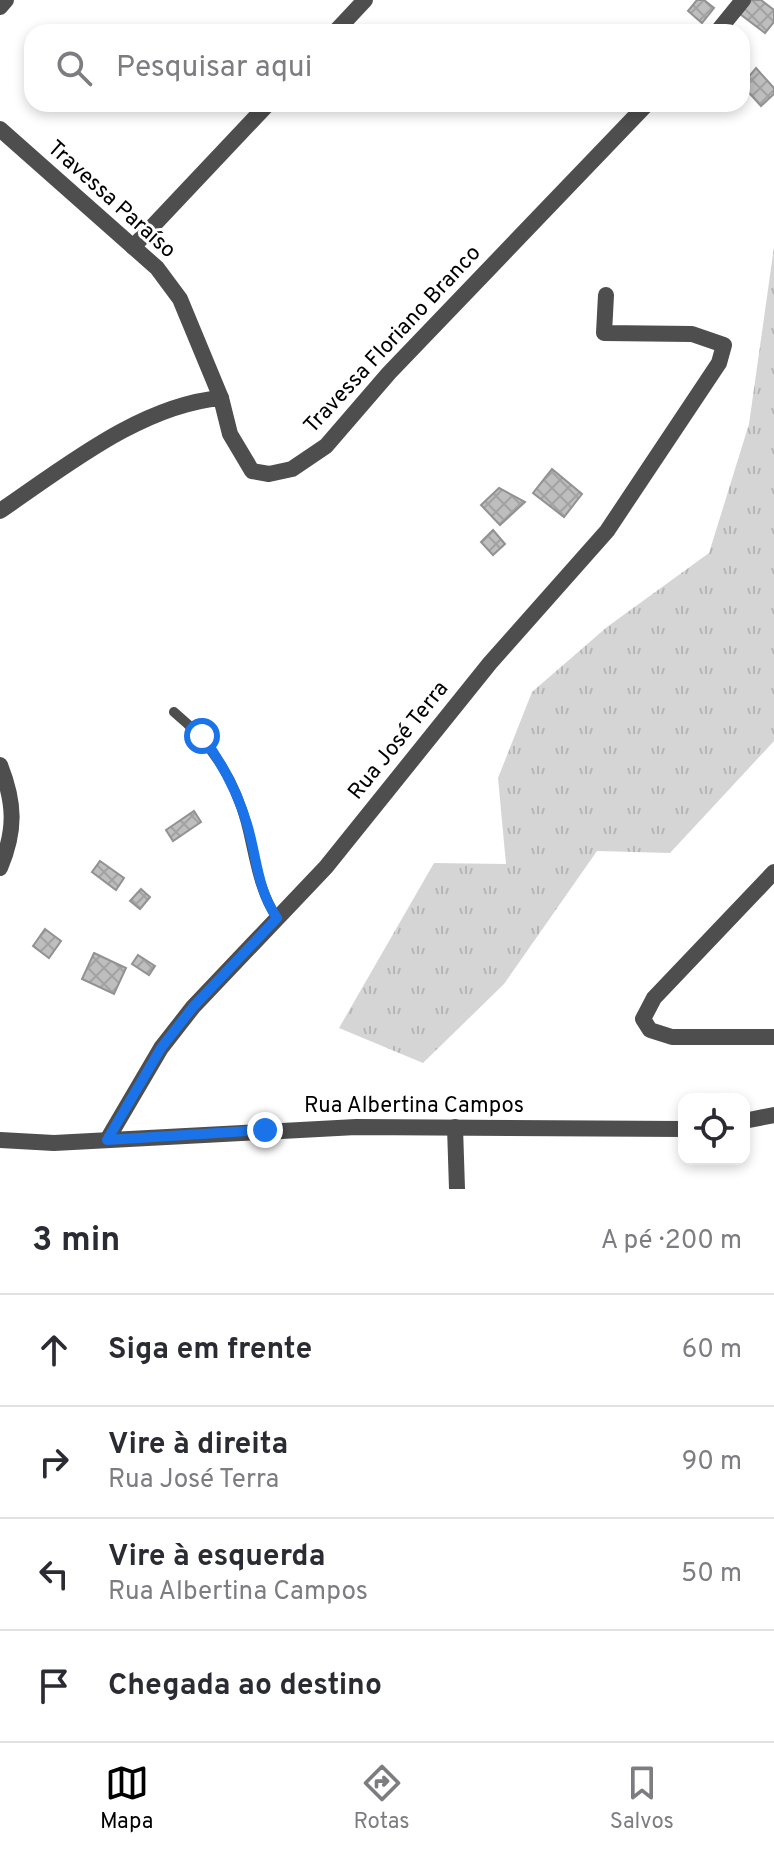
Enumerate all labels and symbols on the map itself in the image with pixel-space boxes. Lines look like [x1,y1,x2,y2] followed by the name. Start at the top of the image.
[41,135,181,265] street label: Travessa Paraíso
[299,240,487,440] street label: Travessa Floriano Branco
[343,676,455,806] street label: Rua José Terra
[184,718,220,754] route start
[304,1093,524,1120] street label: Rua Albertina Campos
[247,1112,283,1148] route end

